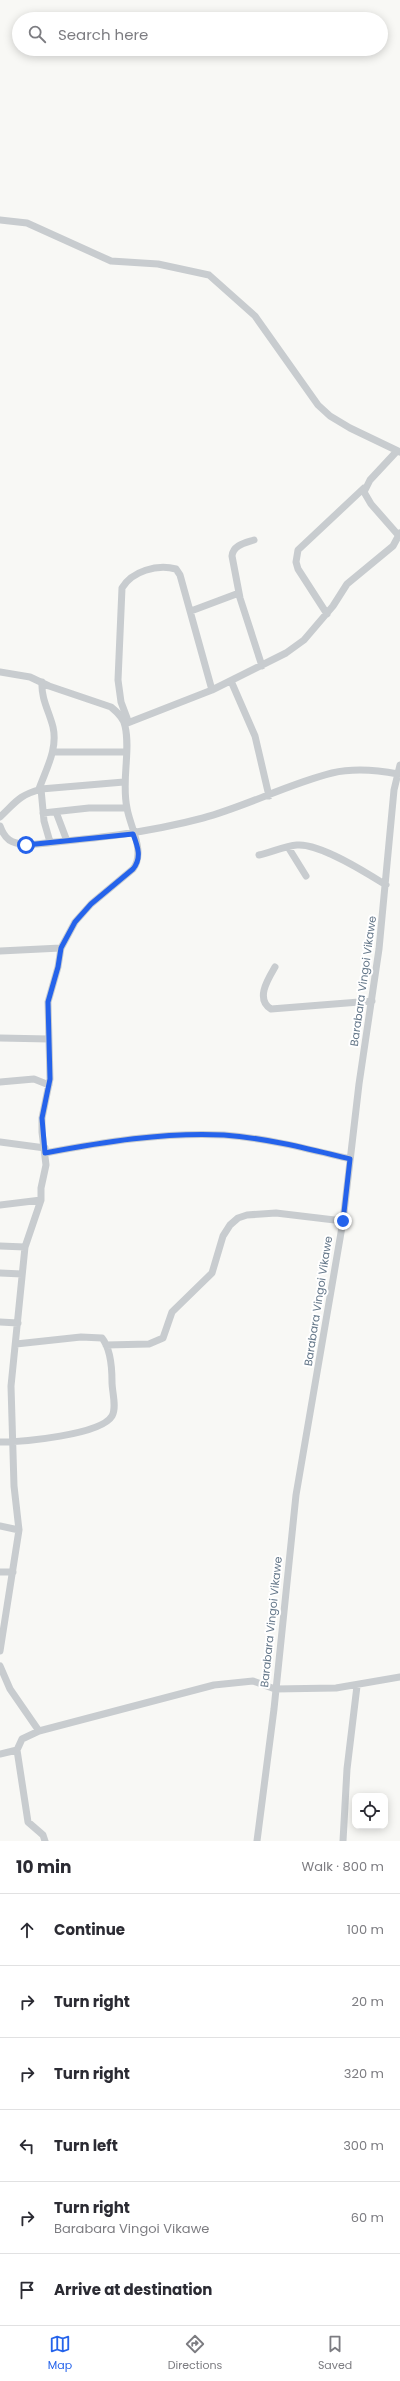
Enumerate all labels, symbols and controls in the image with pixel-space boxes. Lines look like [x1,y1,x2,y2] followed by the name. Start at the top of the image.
[12,12,388,56] search box
[26,23,48,45] icon: search
[58,24,148,45] text: Search here
[17,836,35,854] route start
[346,915,380,1047] street label: Barabara Vingoi Vikawe
[334,1212,352,1230] route end
[300,1235,336,1367] street label: Barabara Vingoi Vikawe
[256,1556,286,1688] street label: Barabara Vingoi Vikawe
[352,1793,388,1829] map controls
[352,1793,388,1829] button: locate
[16,1855,72,1879] text: 10 min
[302,1857,384,1876] text: Walk · 800 m
[16,1919,38,1941] icon: ahead
[54,1919,125,1940] text: Continue
[347,1920,384,1939] text: 100 m
[16,1991,38,2013] icon: right
[54,1991,130,2012] text: Turn right
[351,1992,384,2011] text: 20 m
[16,2063,38,2085] icon: right
[54,2063,130,2084] text: Turn right
[344,2064,384,2083] text: 320 m
[16,2135,38,2157] icon: left
[54,2135,118,2156] text: Turn left
[343,2136,384,2155] text: 300 m
[54,2197,130,2218] text: Turn right
[16,2207,38,2229] icon: right
[351,2208,384,2227] text: 60 m
[54,2219,209,2238] text: Barabara Vingoi Vikawe
[16,2279,38,2301] icon: arrive
[54,2279,212,2300] text: Arrive at destination
[48,2333,72,2374] tab: Map
[168,2333,222,2374] tab: Directions
[318,2333,352,2374] tab: Saved

